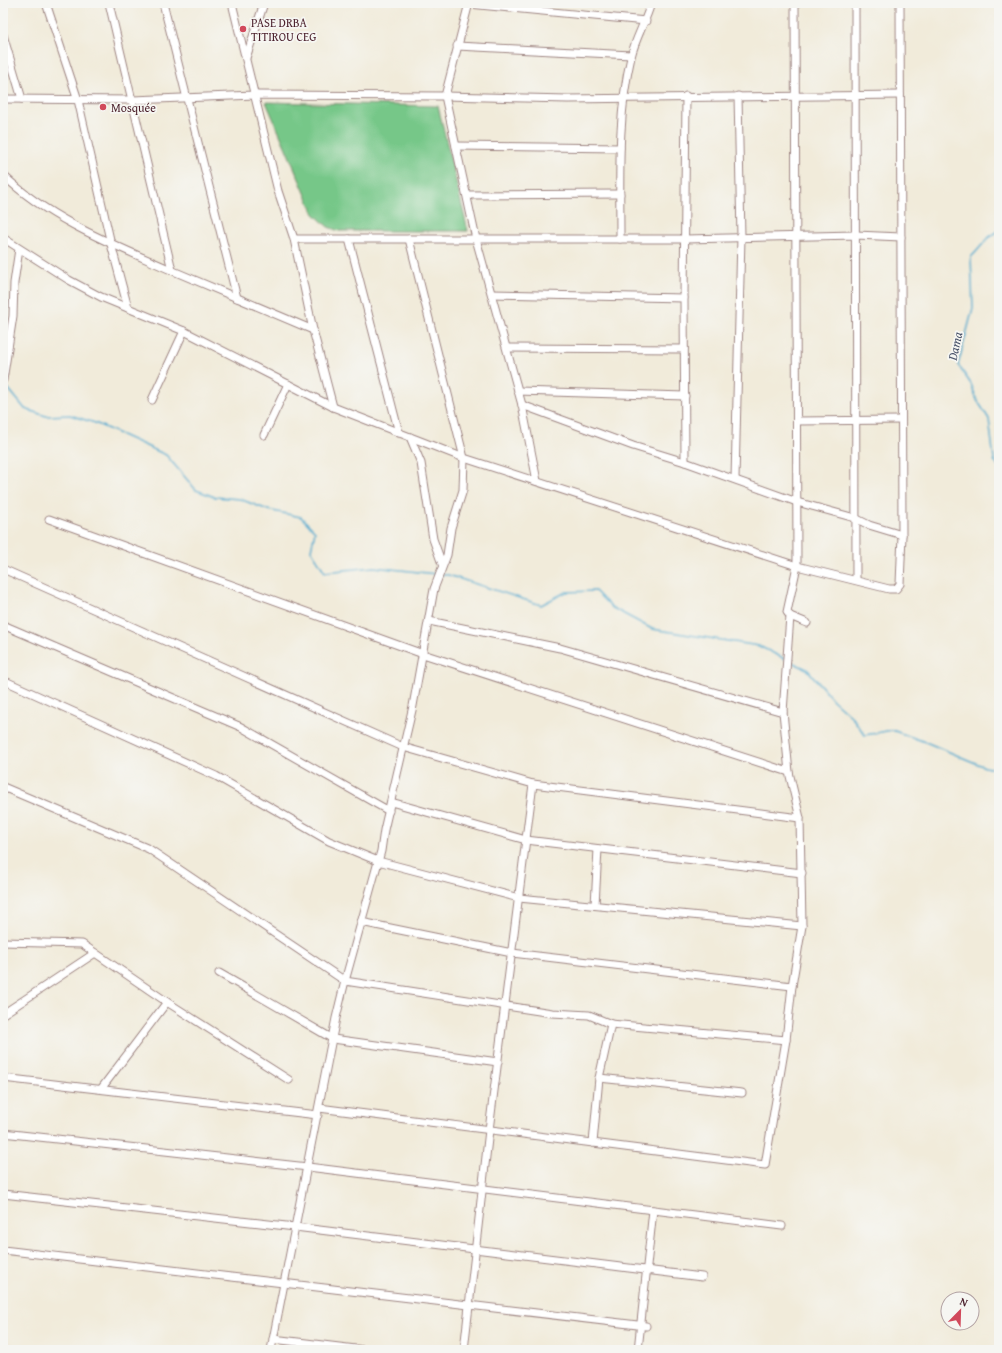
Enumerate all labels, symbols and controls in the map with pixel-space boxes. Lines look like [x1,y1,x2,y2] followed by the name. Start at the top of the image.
[251,14,316,45] place label: PASE DRBA TITIROU CEG
[238,24,248,34] marker: PASE DRBA TITIROU CEG
[111,99,156,116] place label: Mosquée
[98,102,108,112] marker: Mosquée
[943,330,967,363] water label: Dama
[940,1291,980,1331] north arrow
[957,1293,971,1311] text: N

